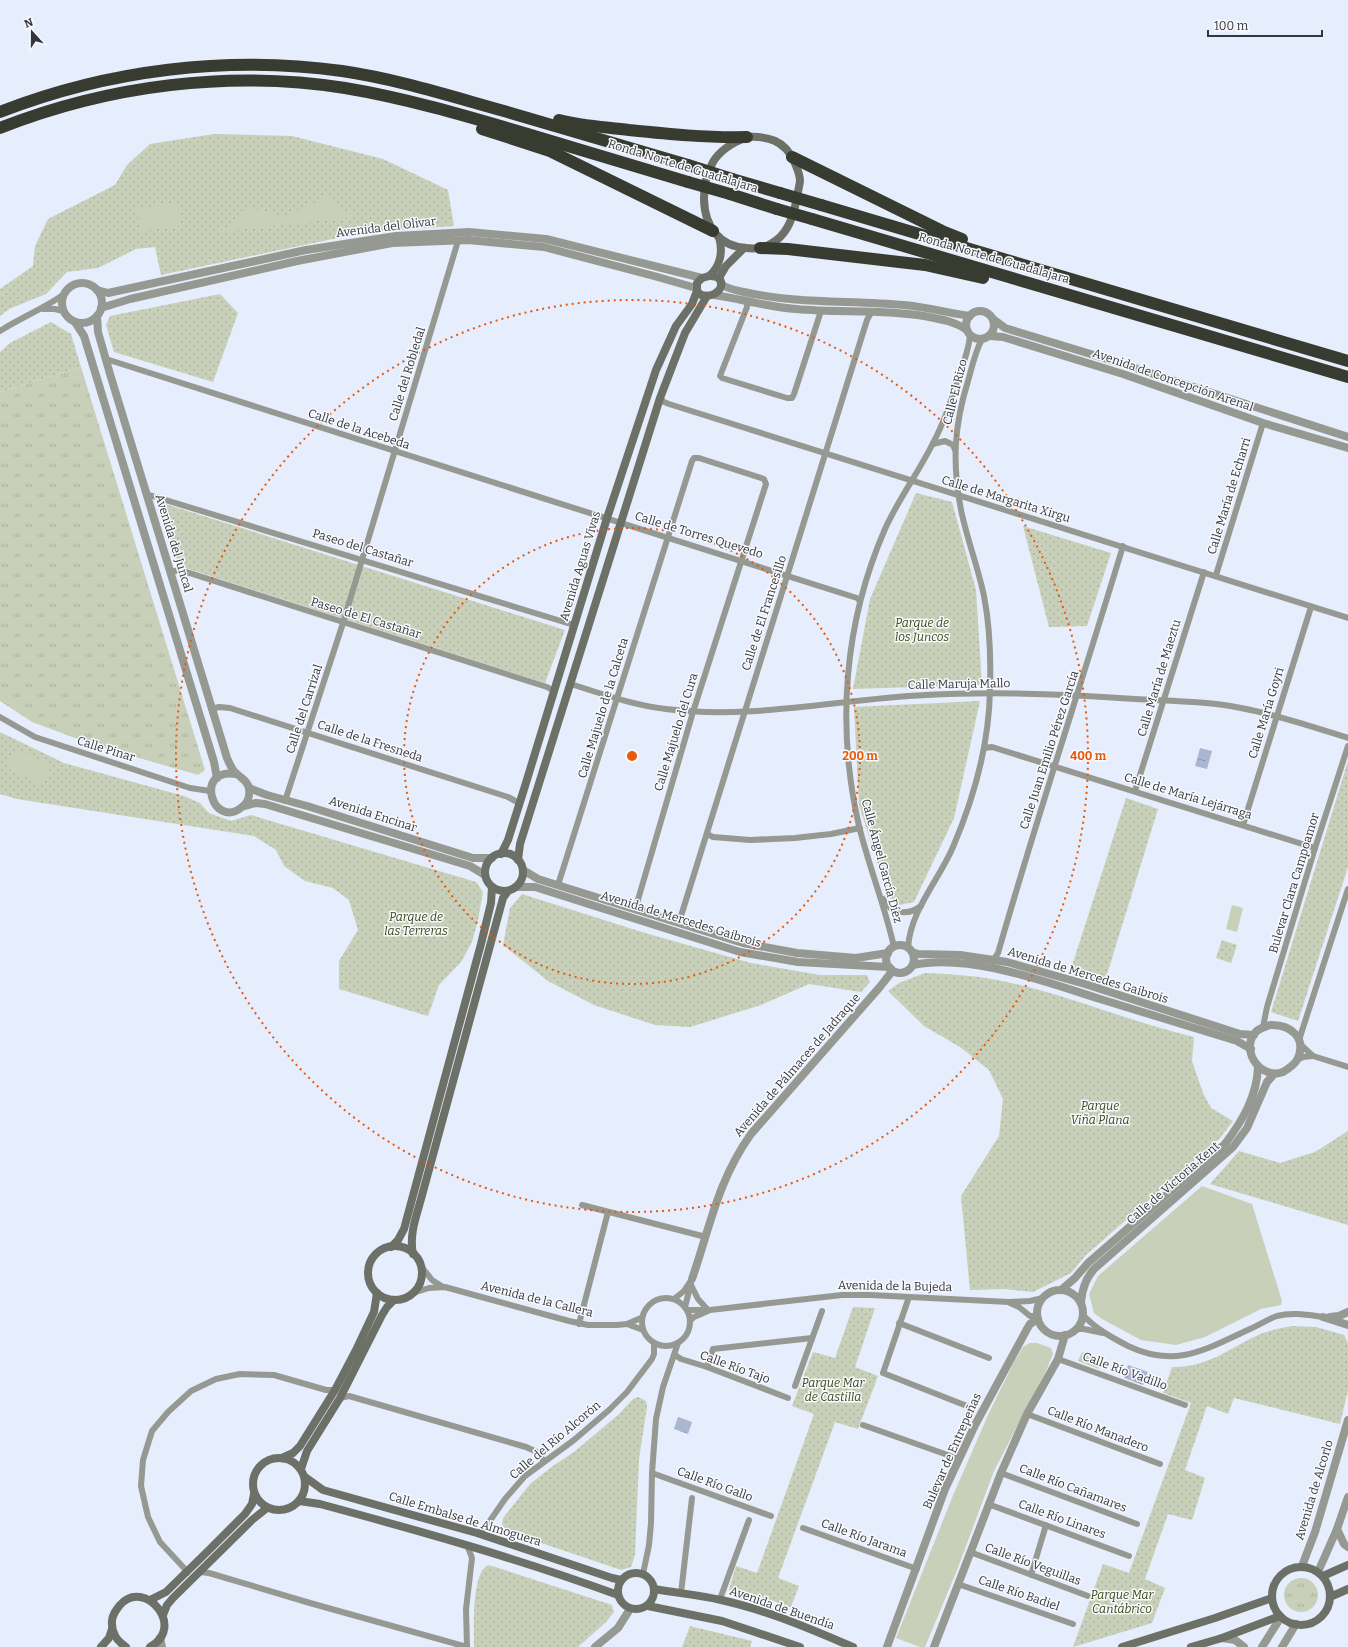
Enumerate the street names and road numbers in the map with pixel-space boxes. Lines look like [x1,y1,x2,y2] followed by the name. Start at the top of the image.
[606,136,760,196] street label: Ronda Norte de Guadalajara
[335,214,438,240] street label: Avenida del Olivar
[917,230,1071,286] street label: Ronda Norte de Guadalajara
[386,325,428,423] street label: Calle del Robledal
[1091,346,1256,414] street label: Avenida de Concepción Arenal
[940,358,970,426] street label: Calle El Rizo
[306,406,412,452] street label: Calle de la Acebeda
[1205,435,1254,556] street label: Calle María de Echarri
[940,473,1073,525] street label: Calle de Margarita Xirgu
[152,492,196,594] street label: Avenida del Juncal
[557,509,603,623] street label: Avenida Aguas Vivas
[633,509,765,561] street label: Calle de Torres Quevedo
[311,526,416,570] street label: Paseo del Castañar
[739,553,789,673] street label: Calle de El Francesillo
[309,595,423,642] street label: Paseo de El Castañar
[1135,617,1184,738] street label: Calle María de Maeztu
[575,636,631,780] street label: Calle Majuelo de la Calceta
[283,662,325,755] street label: Calle del Carrizal
[1245,665,1287,760] street label: Calle María Goyri
[1017,668,1081,831] street label: Calle Juan Emilio Pérez García
[651,671,701,793] street label: Calle Majuelo del Cura
[908,676,1011,692] street label: Calle Maruja Mallo
[316,717,425,765] street label: Calle de la Fresneda
[75,734,137,765] street label: Calle Pinar
[1122,770,1254,822] street label: Calle de María Lejárraga
[327,793,419,835] street label: Avenida Encinar
[859,797,906,925] street label: Calle Ángel García Díez
[1266,810,1322,955] street label: Bulevar Clara Campoamor
[599,888,763,950] street label: Avenida de Mercedes Gaibrois
[1006,944,1170,1006] street label: Avenida de Mercedes Gaibrois
[731,991,863,1139] street label: Avenida de Pálmaces de Jadraque
[1124,1138,1223,1227] street label: Calle de Victoria Kent
[479,1278,595,1320] street label: Avenida de la Callera
[838,1278,953,1294] street label: Avenida de la Bujeda
[698,1348,772,1386] street label: Calle Río Tajo
[1081,1349,1169,1393] street label: Calle Río Vadillo
[920,1391,984,1511] street label: Bulevar de Entrepeñas
[507,1398,604,1482] street label: Calle del Río Alcorón
[1045,1403,1151,1455] street label: Calle Río Manadero
[1292,1438,1336,1542] street label: Avenida de Alcorlo
[1017,1461,1129,1515] street label: Calle Río Cañamares
[675,1464,755,1504] street label: Calle Río Gallo
[387,1489,543,1549] street label: Calle Embalse de Almoguera
[1016,1497,1108,1541] street label: Calle Río Linares
[819,1516,909,1560] street label: Calle Río Jarama
[983,1540,1083,1588] street label: Calle Río Veguillas
[976,1572,1062,1614] street label: Calle Río Badiel
[728,1583,837,1633] street label: Avenida de Buendía

